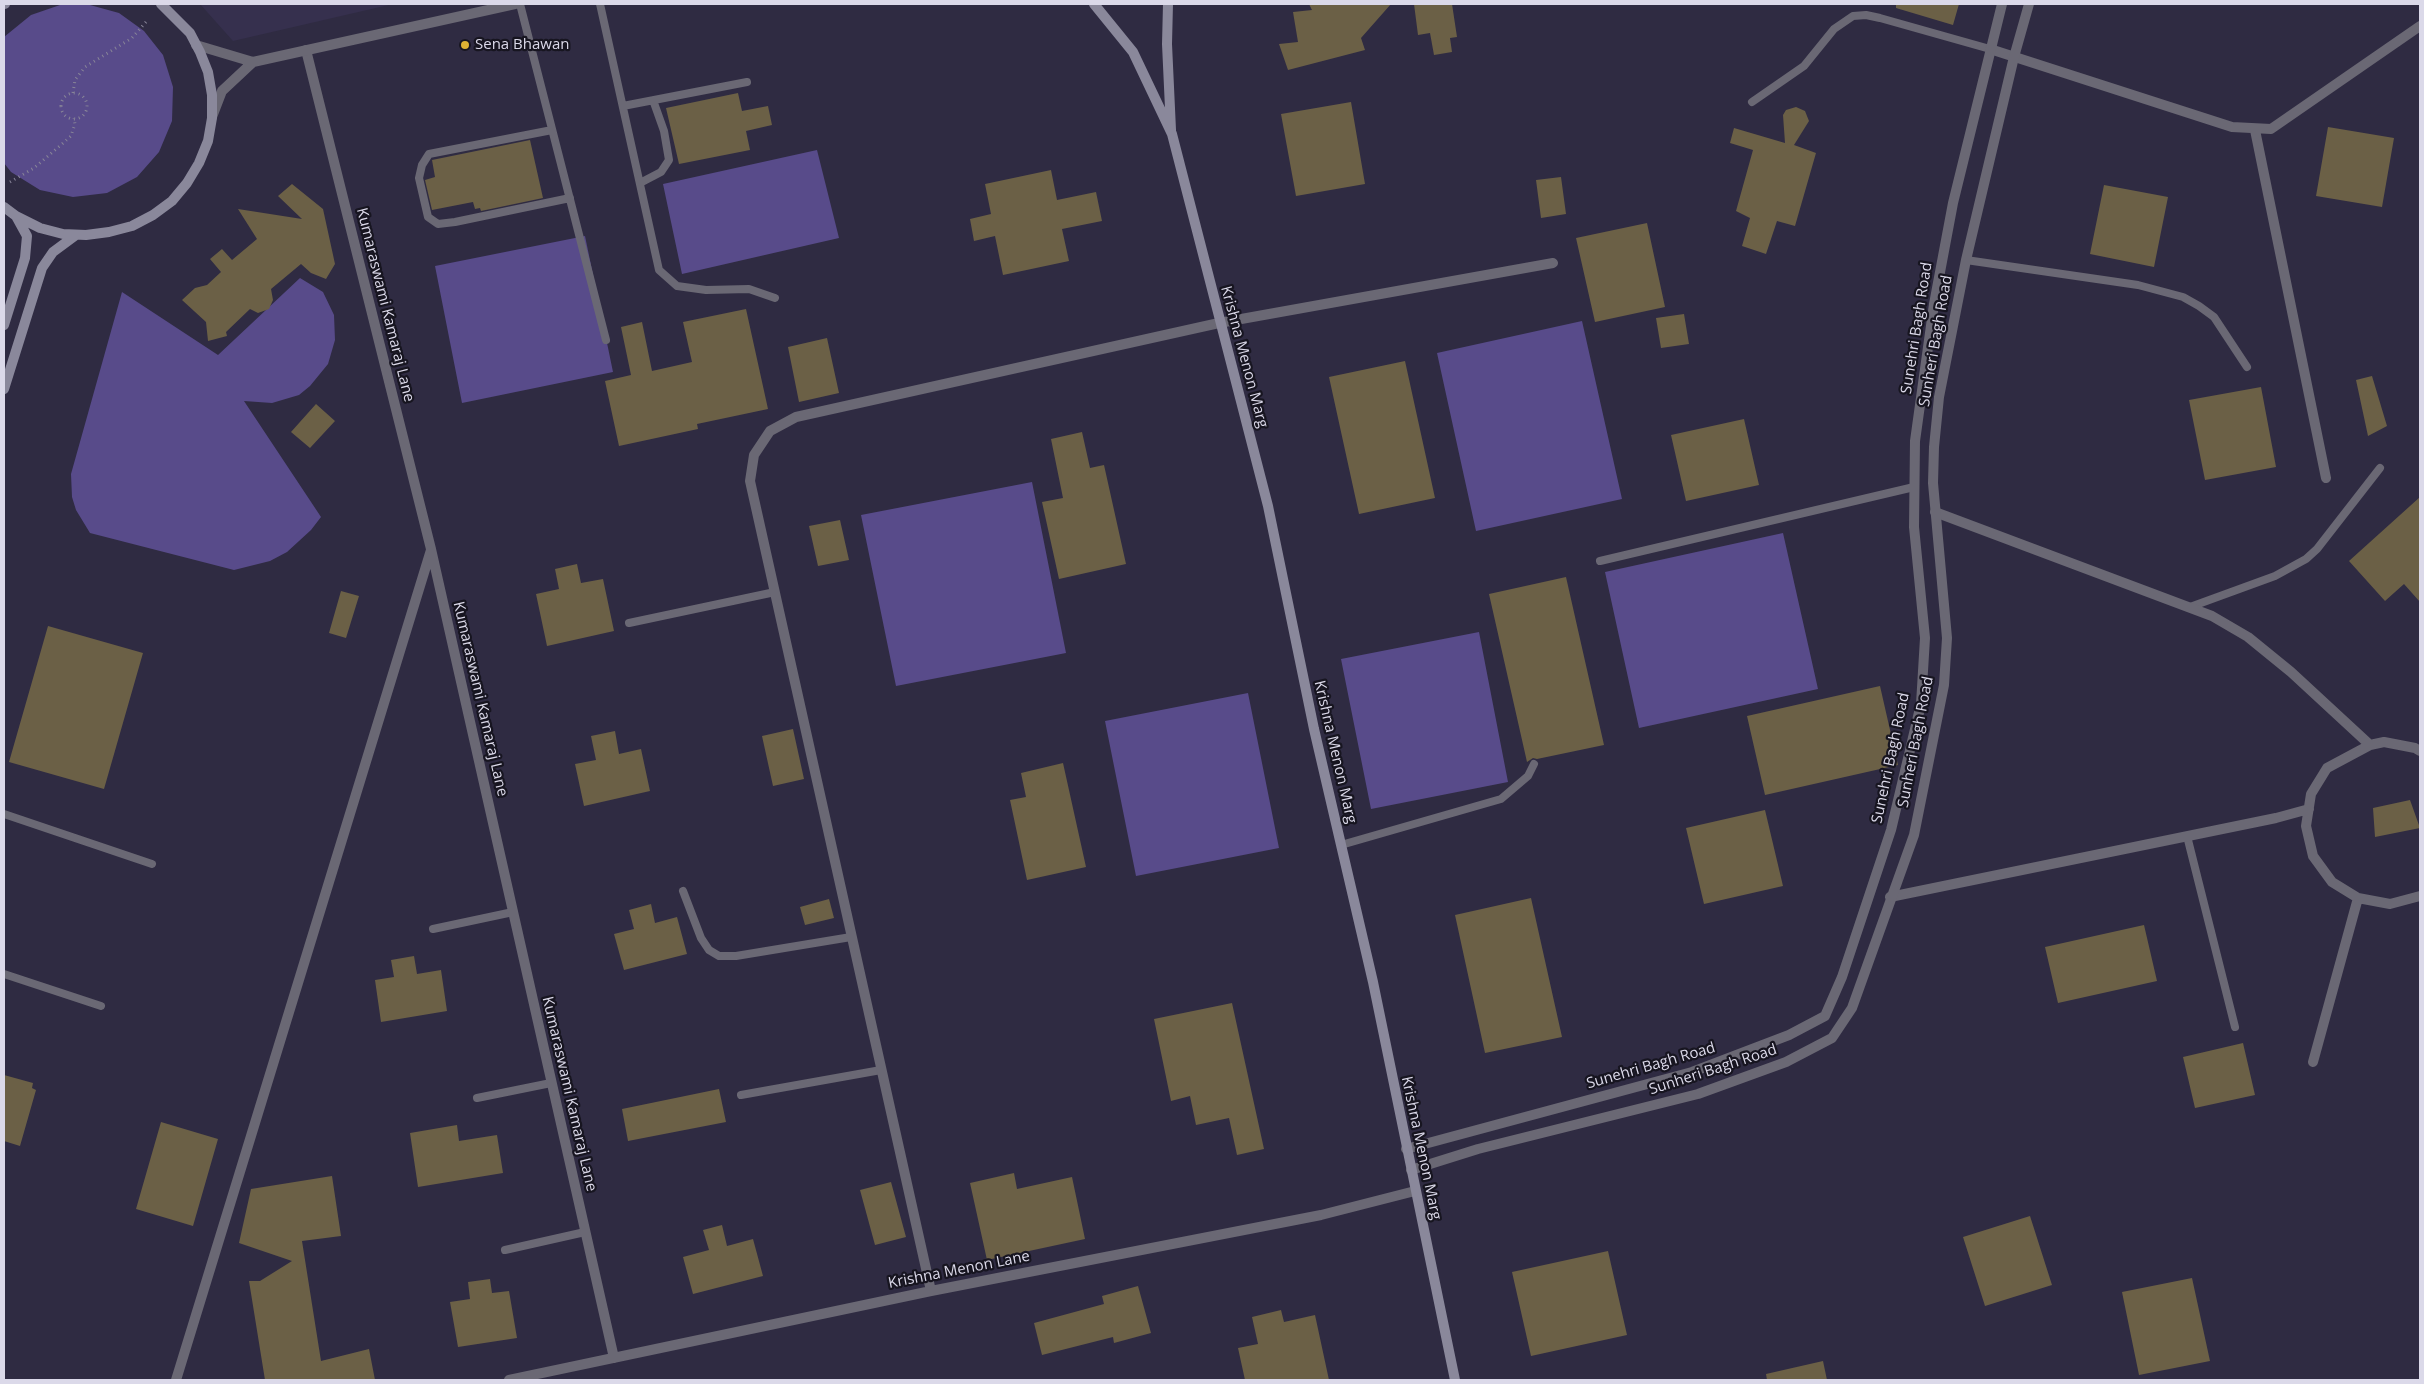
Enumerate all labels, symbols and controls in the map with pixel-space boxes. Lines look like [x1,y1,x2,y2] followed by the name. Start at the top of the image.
[475,36,569,54] place label: Sena Bhawan
[459,39,471,51] marker: Sena Bhawan
[352,206,418,404] street label: Kumaraswami Kamaraj Lane
[1898,261,1936,395] street label: Sunehri Bagh Road
[1916,274,1956,408] street label: Sunheri Bagh Road
[1216,284,1272,430] street label: Krishna Menon Marg
[449,600,511,798] street label: Kumaraswami Kamaraj Lane
[1894,675,1938,809] street label: Sunheri Bagh Road
[1310,679,1360,825] street label: Krishna Menon Marg
[1868,691,1914,825] street label: Sunehri Bagh Road
[538,995,600,1193] street label: Kumaraswami Kamaraj Lane
[1585,1039,1717,1093] street label: Sunehri Bagh Road
[1647,1041,1779,1099] street label: Sunheri Bagh Road
[1397,1075,1445,1221] street label: Krishna Menon Marg
[887,1247,1031,1293] street label: Krishna Menon Lane

